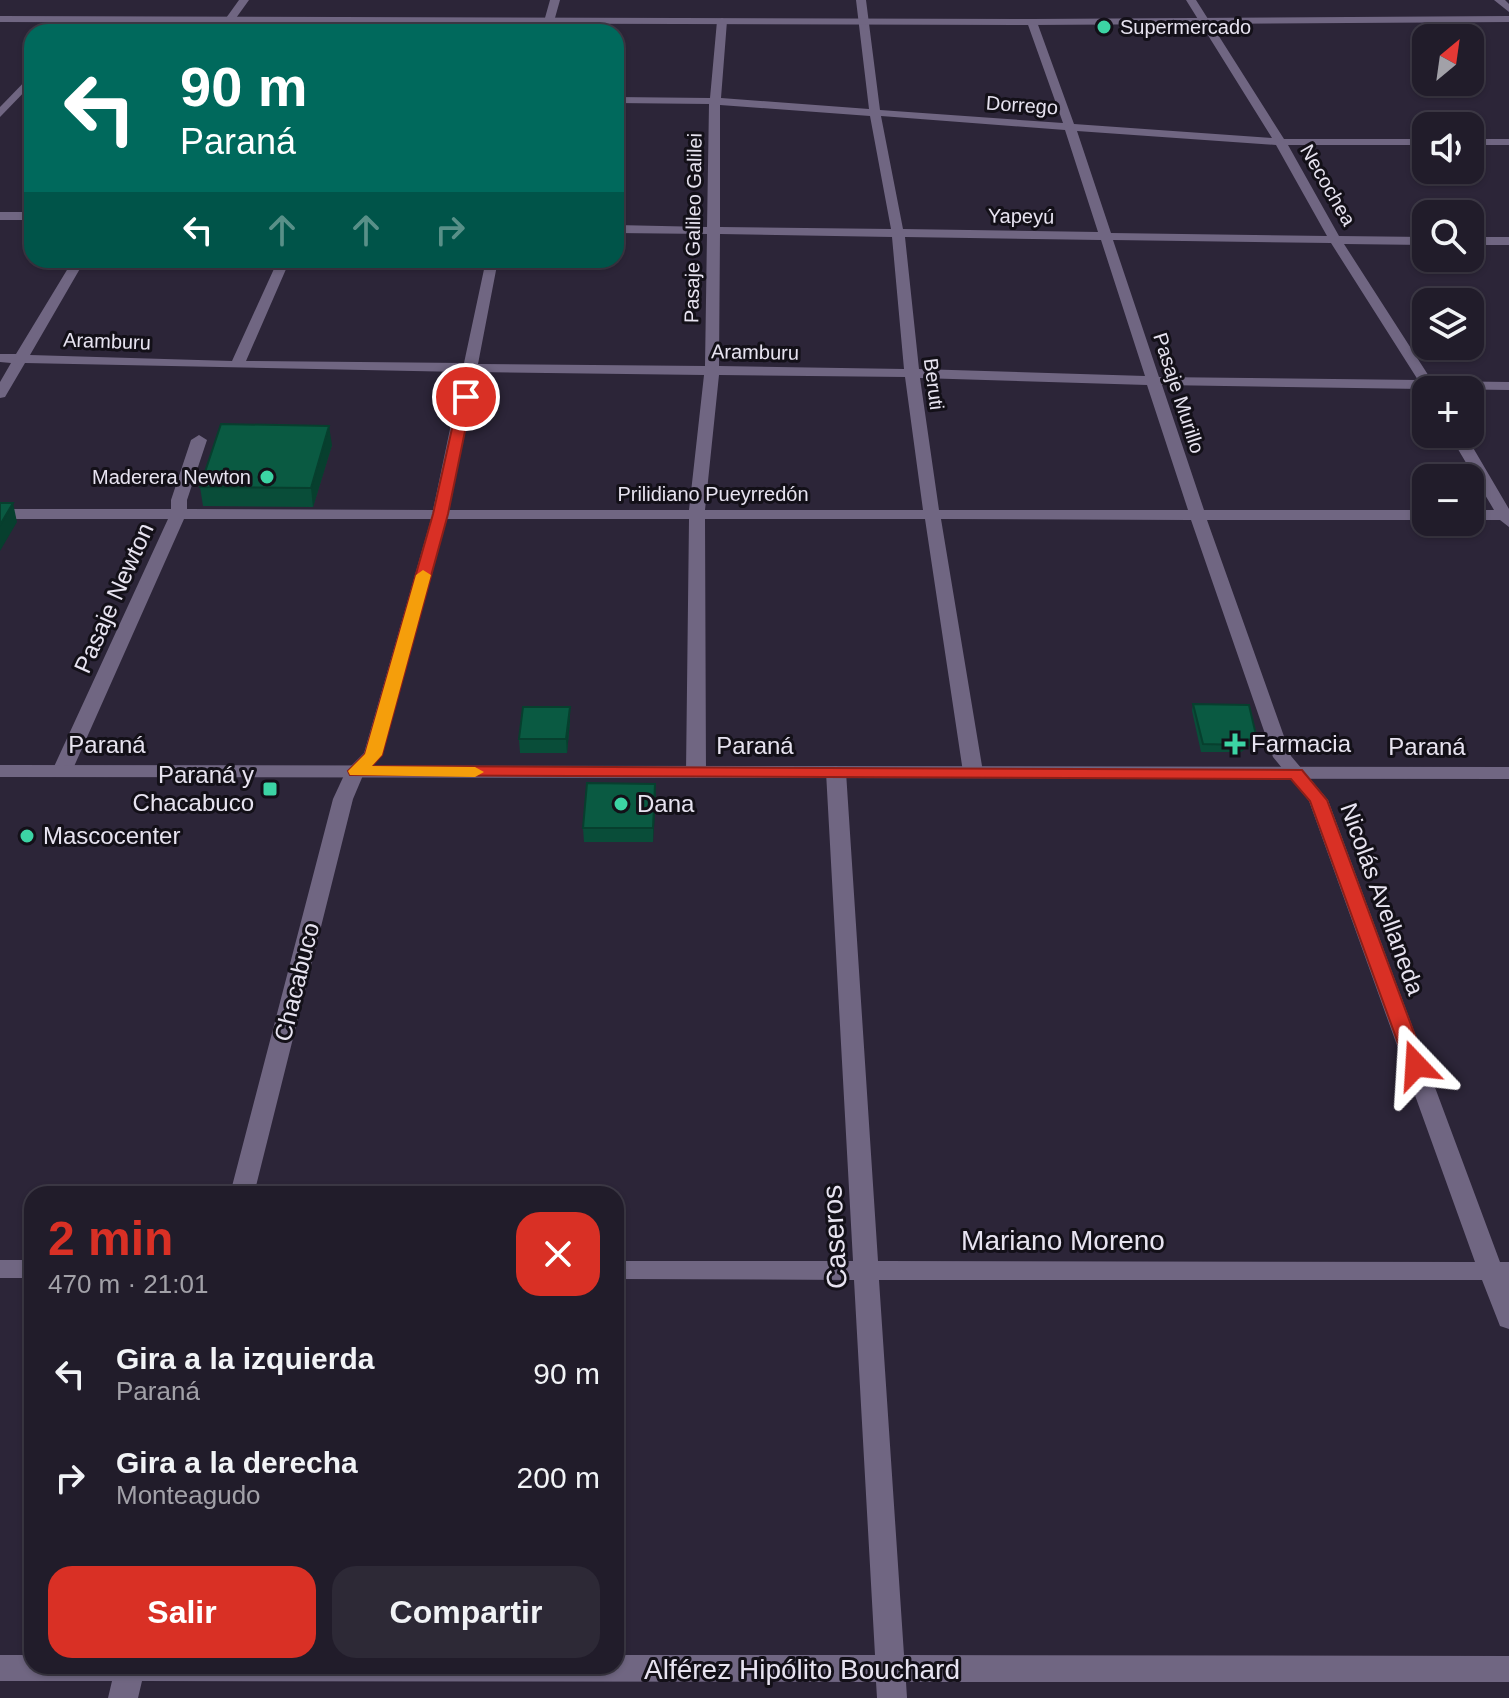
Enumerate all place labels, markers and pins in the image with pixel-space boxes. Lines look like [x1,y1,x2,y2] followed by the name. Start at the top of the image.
[1120,16,1251,38] place label: Supermercado
[1095,18,1113,36] marker: Supermercado
[432,363,500,431] pin
[92,466,251,488] place label: Maderera Newton
[258,468,276,486] marker: Maderera Newton
[1251,730,1352,757] place label: Farmacia
[1226,735,1244,753] marker: Farmacia
[133,761,254,816] place label: Paraná y Chacabuco
[261,780,279,798] marker: Paraná y Chacabuco
[637,790,695,817] place label: Dana
[612,795,630,813] marker: Dana
[43,822,180,849] place label: Mascocenter
[18,827,36,845] marker: Mascocenter

